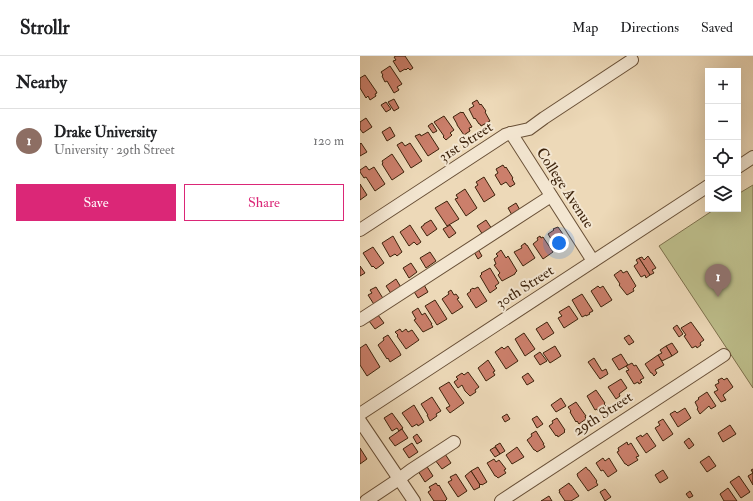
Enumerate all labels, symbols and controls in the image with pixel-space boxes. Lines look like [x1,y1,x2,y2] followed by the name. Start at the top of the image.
[20,16,70,40] text: Strollr
[572,19,598,36] text: Map
[620,19,679,36] text: Directions
[701,19,733,36] text: Saved
[705,68,741,212] map controls
[705,68,741,104] button: +
[16,72,67,93] text: Nearby
[705,104,741,140] button: −
[435,118,497,166] street label: 31st Street
[54,123,157,142] text: Drake University
[27,133,31,149] text: 1
[313,133,344,149] text: 120 m
[705,140,741,176] button: locate
[54,142,175,158] text: University · 29th Street
[532,144,598,232] street label: College Avenue
[705,176,741,212] button: layers
[16,184,176,221] button: Save
[184,184,344,221] button: Share
[549,233,569,253] your location
[492,261,558,313] street label: 30th Street
[705,264,731,297] pin: 1
[570,388,637,440] street label: 29th Street

